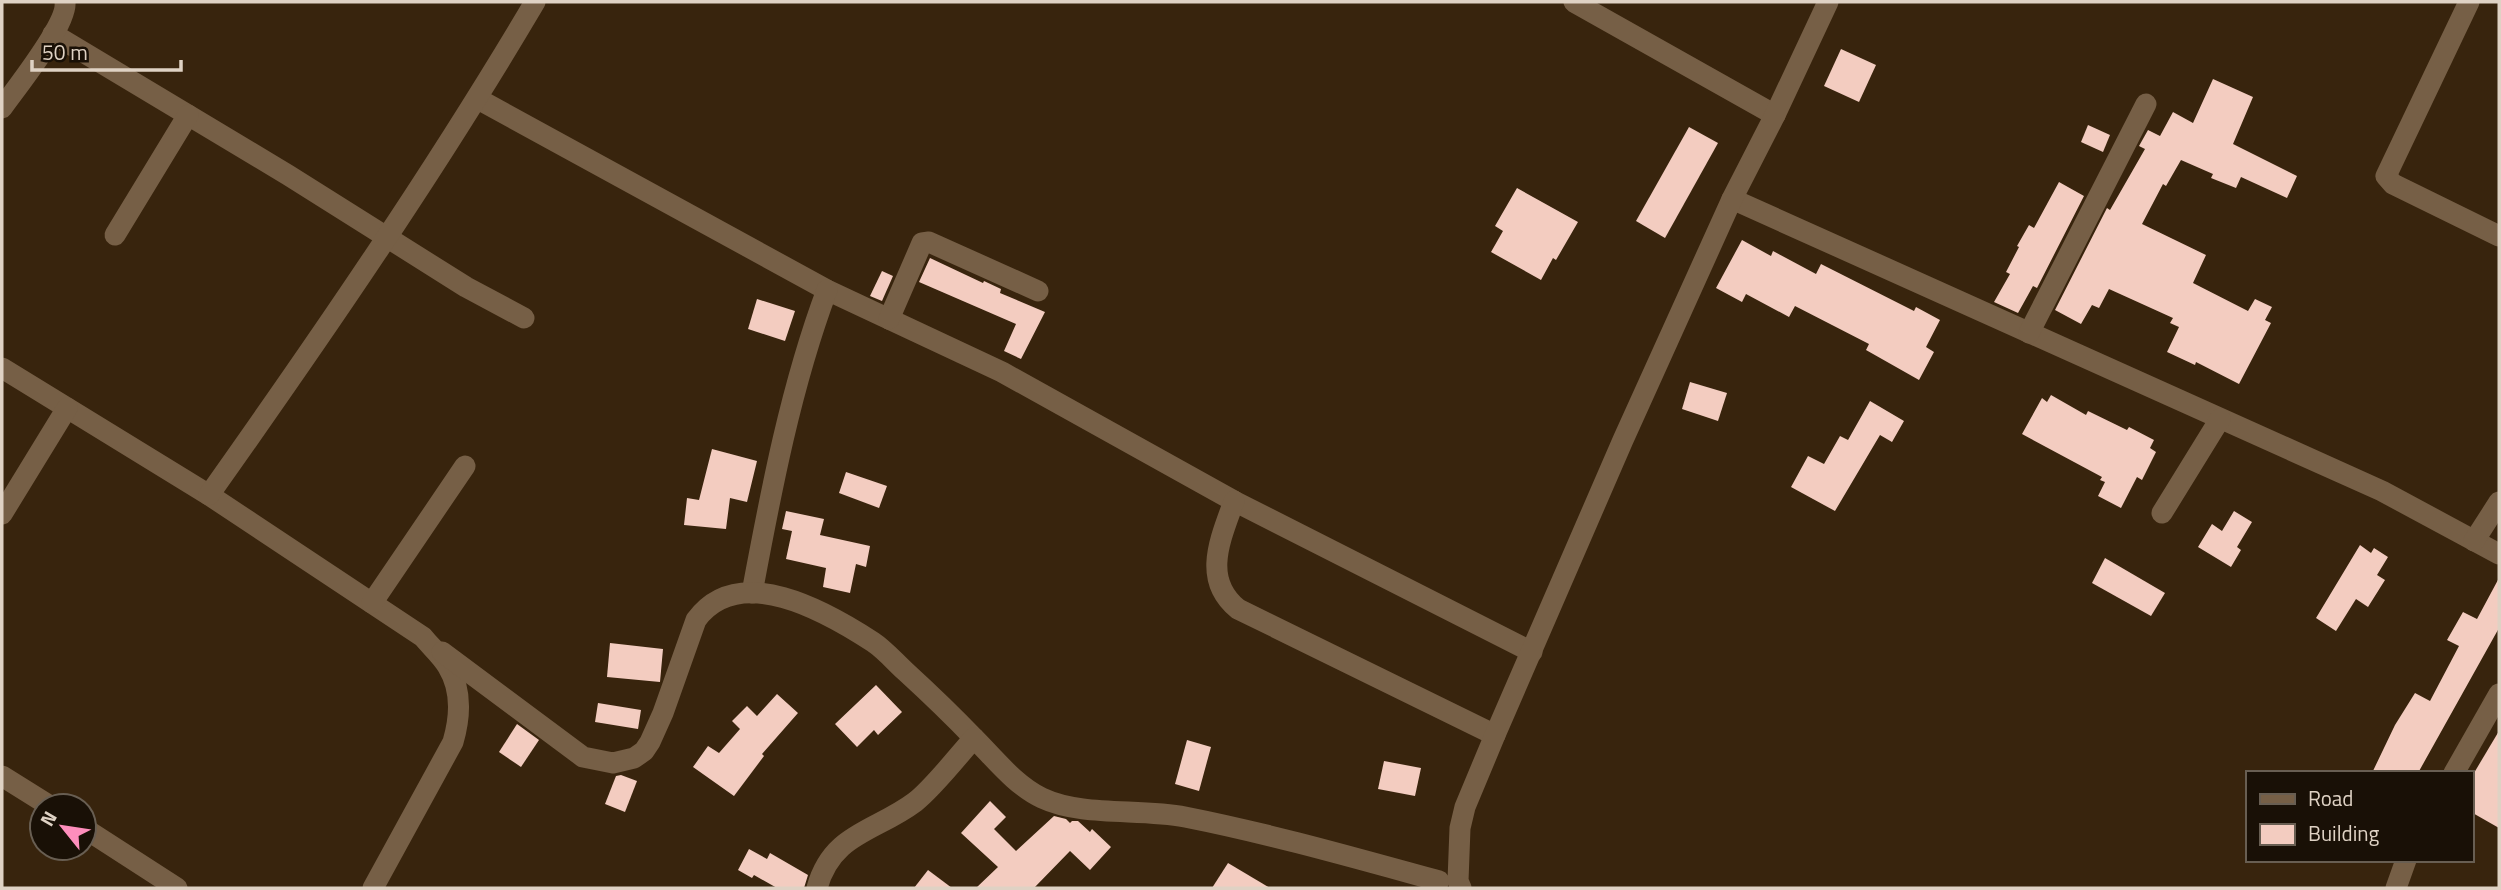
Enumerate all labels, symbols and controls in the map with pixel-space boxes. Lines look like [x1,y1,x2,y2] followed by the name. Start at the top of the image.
[32,28,180,72] scale bar
[42,36,88,68] text: 50 m
[2246,771,2473,862] legend
[2308,782,2353,814] text: Road
[28,792,98,862] north arrow
[32,805,64,831] text: N
[2308,817,2380,849] text: Building

